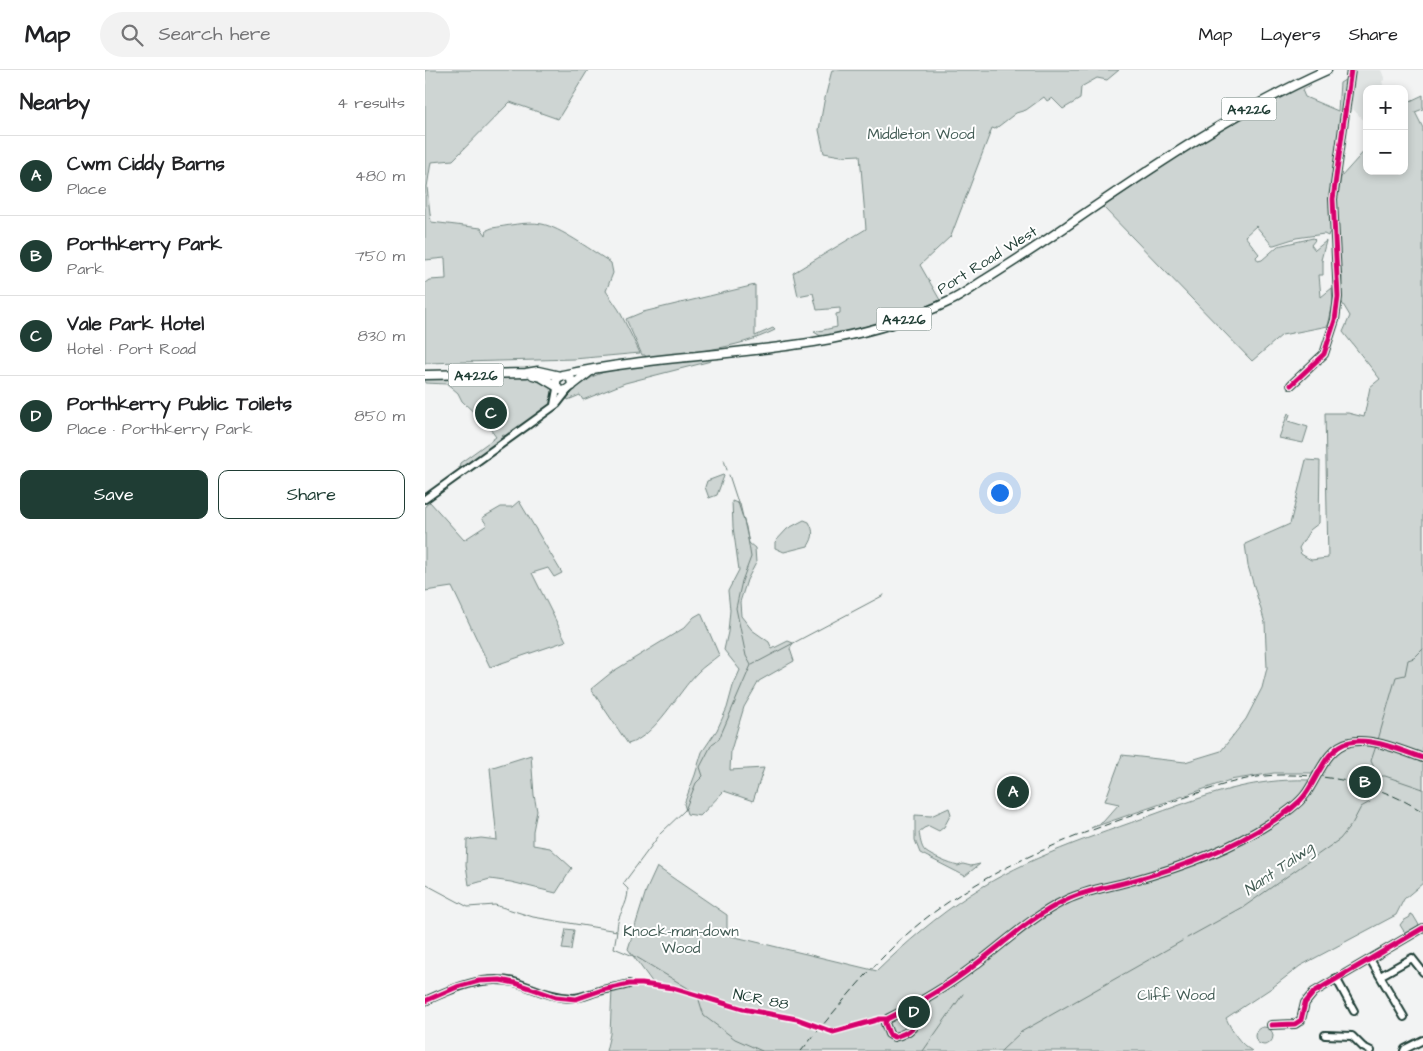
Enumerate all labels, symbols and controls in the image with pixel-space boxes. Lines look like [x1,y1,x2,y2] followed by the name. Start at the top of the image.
[100,12,450,57] search box
[25,18,70,52] text: Map
[118,21,146,49] icon: search
[158,21,271,48] text: Search here
[1198,22,1232,47] text: Map
[1260,22,1321,47] text: Layers
[1349,22,1398,47] text: Share
[1363,85,1408,175] map controls
[1363,85,1408,130] button: +
[20,88,90,117] text: Nearby
[337,92,405,114] text: 4 results
[1221,98,1277,120] road number: A4226
[867,124,975,145] park label: Middleton Wood
[1363,130,1408,175] button: −
[67,151,225,178] text: Cwm Ciddy Barns
[31,165,41,187] text: A
[355,165,405,187] text: 480 m
[67,178,107,200] text: Place
[933,221,1041,300] street label: Port Road West
[67,231,222,258] text: Porthkerry Park
[30,245,42,267] text: B
[355,245,405,267] text: 750 m
[67,258,104,280] text: Park
[877,308,931,330] road number: A4226
[67,311,204,338] text: Vale Park Hotel
[30,325,42,347] text: C
[358,325,405,347] text: 830 m
[67,338,196,360] text: Hotel · Port Road
[448,364,503,386] road number: A4226
[67,391,292,418] text: Porthkerry Public Toilets
[475,394,507,432] pin: C
[31,405,41,427] text: D
[354,405,405,427] text: 850 m
[67,418,252,440] text: Place · Porthkerry Park
[20,470,208,519] button: Save
[218,470,405,519] button: Share
[987,480,1013,506] your location
[1349,763,1381,801] pin: B
[997,773,1029,811] pin: A
[1239,836,1320,902] water label: Nant Talwg
[623,921,739,959] park label: Knock-man-down Wood
[731,984,791,1015] street label: NCR 88
[1137,985,1215,1006] park label: Cliff Wood
[898,993,930,1031] pin: D

